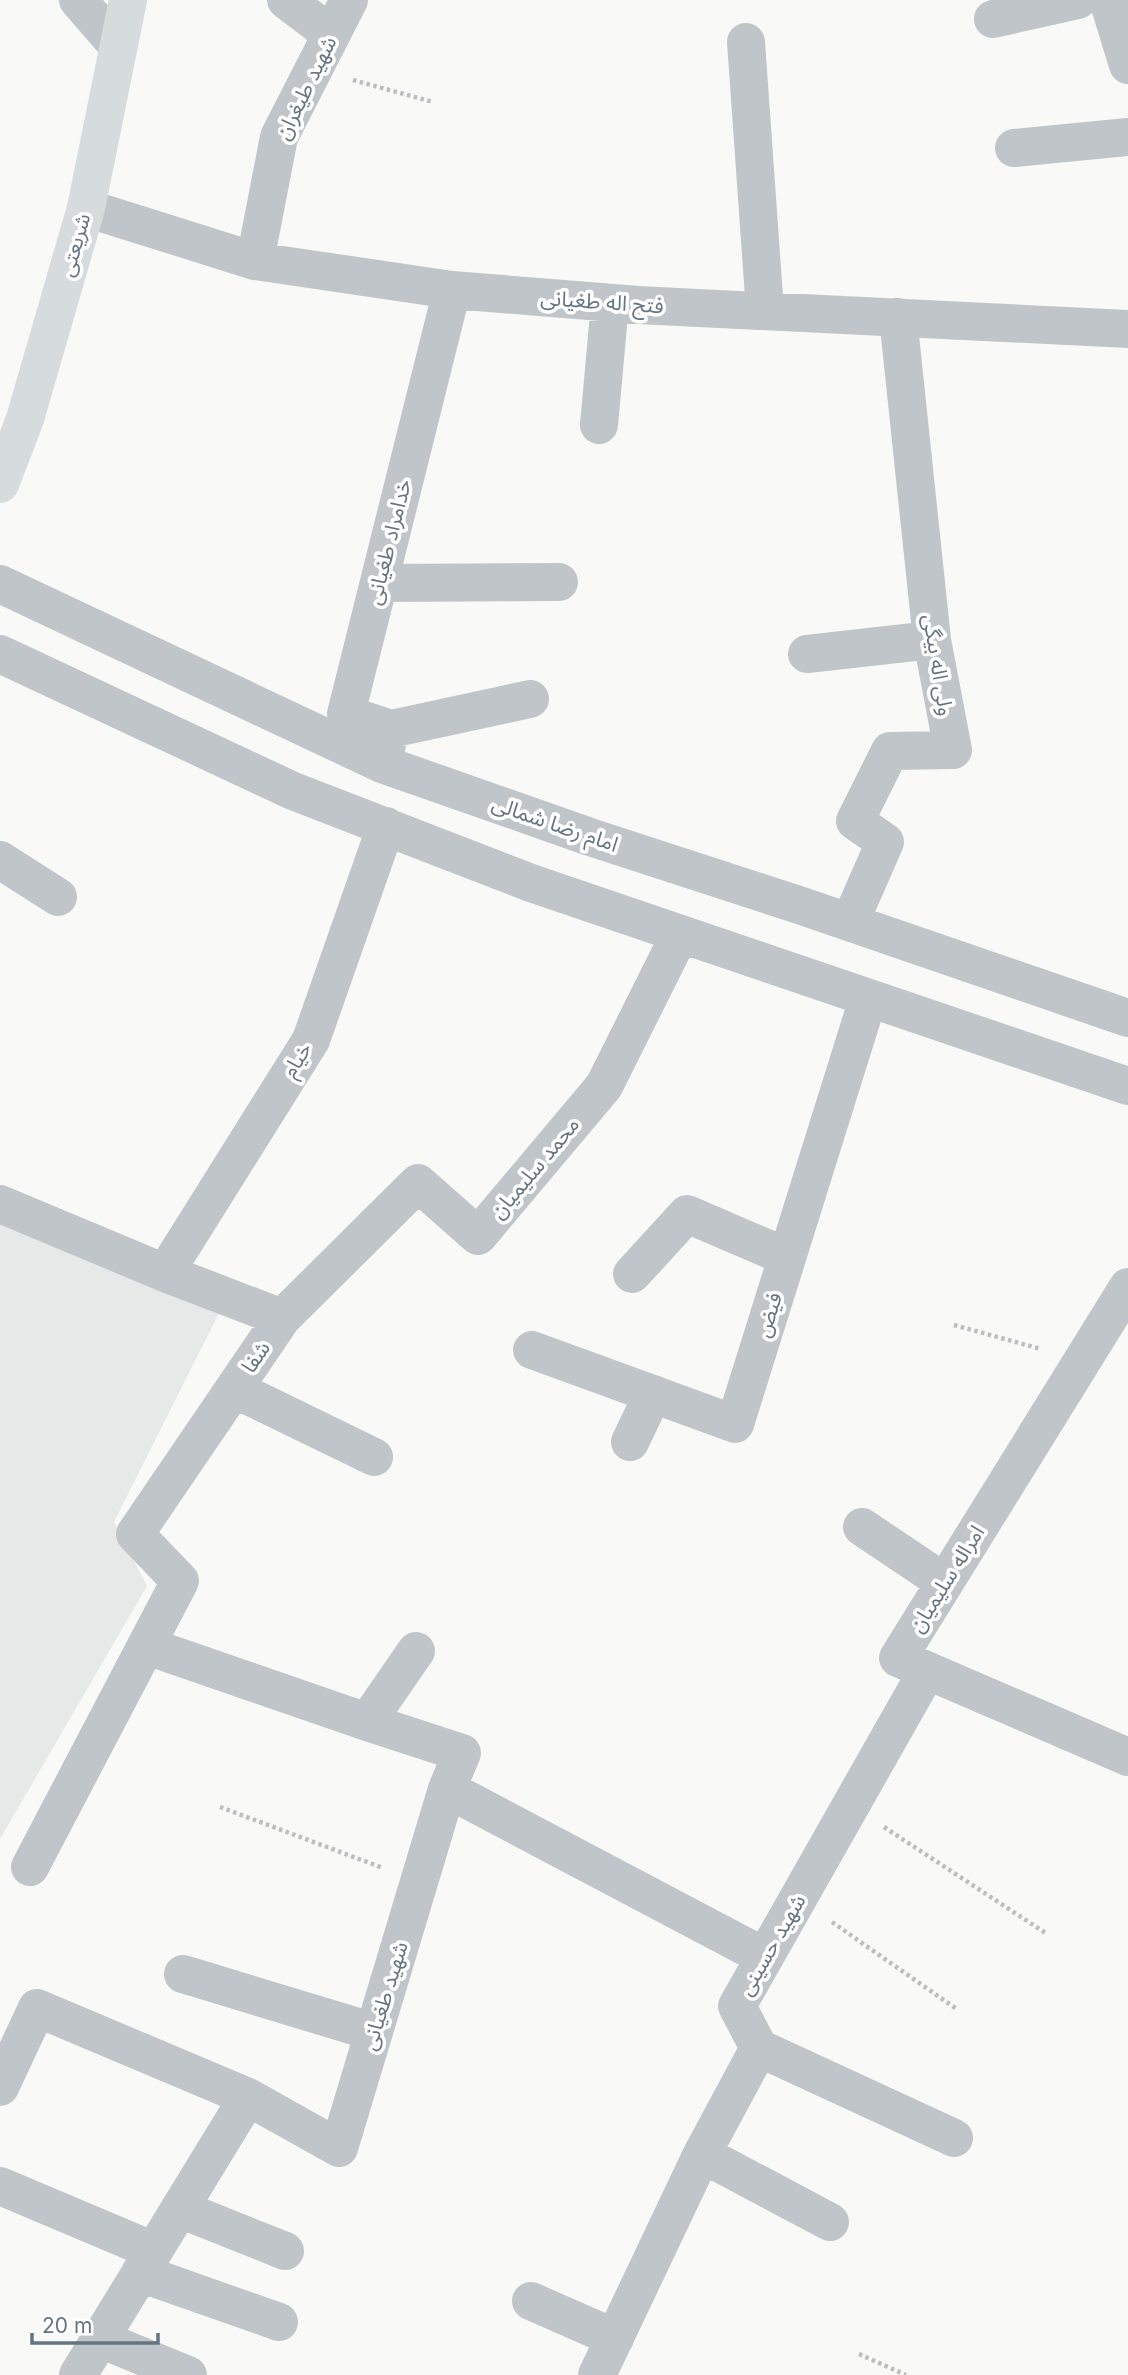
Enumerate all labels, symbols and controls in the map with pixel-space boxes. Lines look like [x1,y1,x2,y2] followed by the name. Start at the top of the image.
[270,32,341,144] street label: شهید طیغران
[54,210,95,279] street label: شریعتی
[539,285,665,321] street label: فتح اله طغیانی
[361,477,416,607] street label: خدامراد طغیانی
[918,612,959,717] street label: ولی اله بیگی
[487,790,622,861] street label: امام رضا شمالی
[276,1038,320,1084] street label: خیام
[485,1112,584,1223] street label: محمد سلیمیان
[750,1289,787,1340] street label: فیض
[236,1336,275,1377] street label: شفا
[904,1521,989,1637] street label: امراله سلیمیان
[733,1890,811,2000] street label: شهید حسینی
[356,1939,413,2053] street label: شهید طغیانی
[32,2302,158,2346] scale bar
[42,2313,92,2338] text: 20 m

